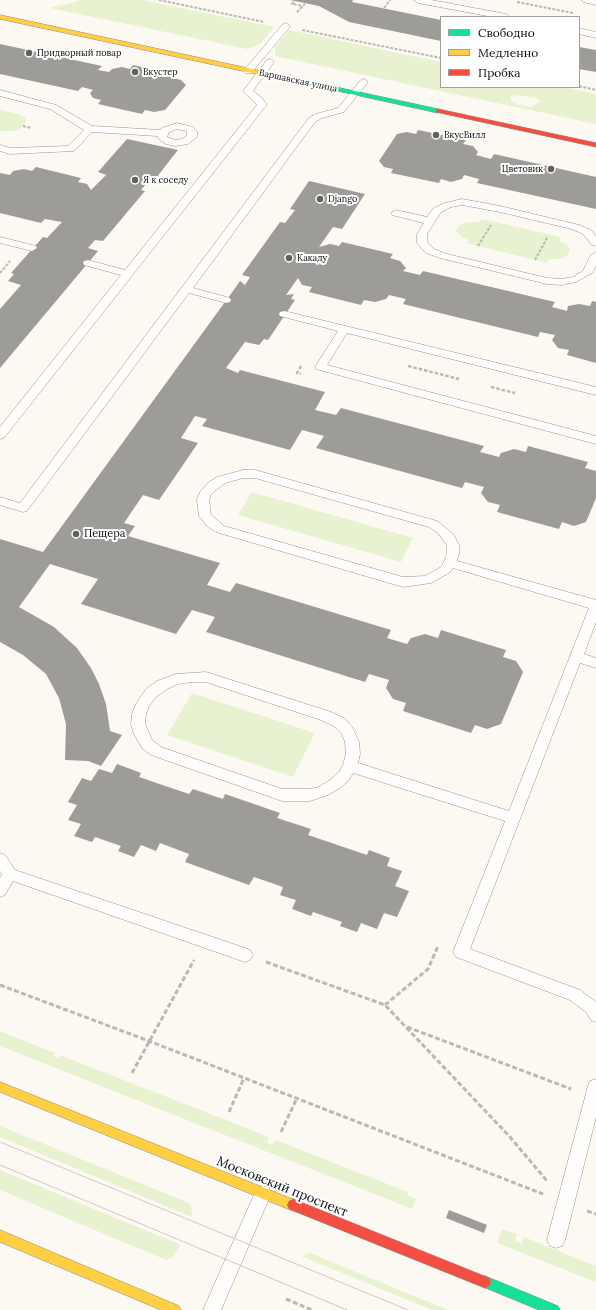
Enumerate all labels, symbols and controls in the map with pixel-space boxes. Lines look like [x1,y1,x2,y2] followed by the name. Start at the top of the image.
[440,16,580,88] legend
[478,25,535,40] text: Свободно
[478,45,538,60] text: Медленно
[24,48,34,58] marker: Придворный повар
[37,48,121,58] place label: Придворный повар
[478,65,520,80] text: Пробка
[130,67,140,77] marker: Вкустер
[143,67,178,77] place label: Вкустер
[258,67,338,95] street label: Варшавская улица
[431,130,441,140] marker: ВкусВилл
[444,130,486,140] place label: ВкусВилл
[502,164,543,174] place label: Цветовик
[546,164,556,174] marker: Цветовик
[130,175,140,185] marker: Я к соседу
[143,175,188,185] place label: Я к соседу
[315,194,325,204] marker: Django
[328,194,357,204] place label: Django
[284,253,294,263] marker: Какаду
[297,253,327,263] place label: Какаду
[84,527,126,541] place label: Пещера
[71,529,81,539] marker: Пещера
[214,1154,350,1220] street label: Московский проспект

